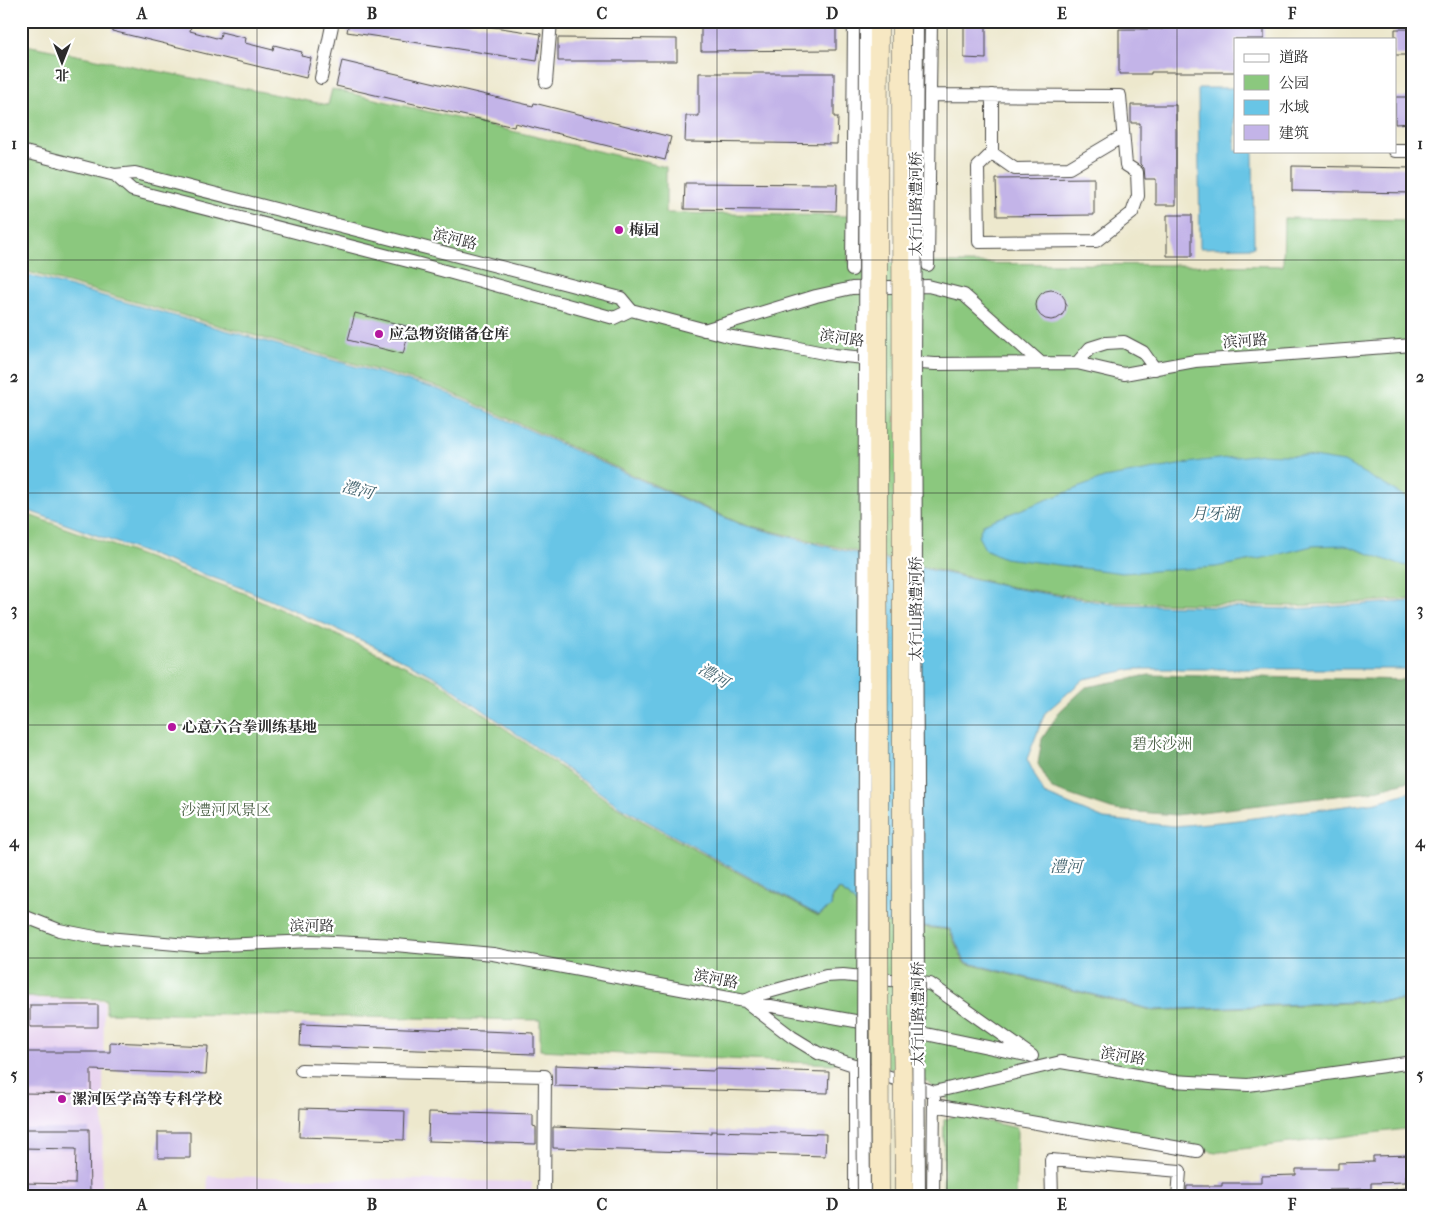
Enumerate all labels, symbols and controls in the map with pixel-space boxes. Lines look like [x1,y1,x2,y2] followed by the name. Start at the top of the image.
[136,4,148,23] text: A
[367,4,377,23] text: B
[597,4,608,23] text: C
[826,4,838,23] text: D
[1057,4,1067,23] text: E
[1287,4,1297,23] text: F
[38,38,88,88] north arrow
[1234,38,1396,152] legend
[1279,48,1309,66] text: 道路
[55,66,69,83] text: 北
[1279,74,1309,92] text: 公园
[1279,98,1309,116] text: 水域
[1279,124,1309,142] text: 建筑
[11,134,17,153] text: 1
[1417,134,1423,153] text: 1
[907,151,925,257] street label: 太行山路澧河桥
[629,221,659,239] place label: 梅园
[613,224,625,236] marker: 梅园
[431,225,479,253] street label: 滨河路
[389,325,509,343] place label: 应急物资储备仓库
[818,326,866,350] street label: 滨河路
[373,328,385,340] marker: 应急物资储备仓库
[1222,330,1268,352] street label: 滨河路
[10,367,18,386] text: 2
[1416,367,1424,386] text: 2
[340,476,379,504] water label: 澧河
[1191,504,1242,523] water label: 月牙湖
[907,556,925,662] street label: 太行山路澧河桥
[11,600,17,620] text: 3
[1417,600,1423,620] text: 3
[695,659,735,693] water label: 澧河
[182,718,317,736] place label: 心意六合拳训练基地
[166,721,178,733] marker: 心意六合拳训练基地
[1132,735,1192,753] park label: 碧水沙洲
[181,801,271,819] park label: 沙澧河风景区
[8,832,20,852] text: 4
[1414,832,1426,852] text: 4
[1050,857,1085,876] water label: 澧河
[289,917,335,935] street label: 滨河路
[909,961,927,1067] street label: 太行山路澧河桥
[692,966,740,992] street label: 滨河路
[1099,1044,1147,1068] street label: 滨河路
[11,1065,18,1084] text: 5
[1417,1065,1424,1084] text: 5
[72,1090,223,1108] place label: 漯河医学高等专科学校
[56,1093,68,1105] marker: 漯河医学高等专科学校
[136,1195,148,1214] text: A
[367,1195,377,1214] text: B
[597,1195,608,1214] text: C
[826,1195,838,1214] text: D
[1057,1195,1067,1214] text: E
[1287,1195,1297,1214] text: F

